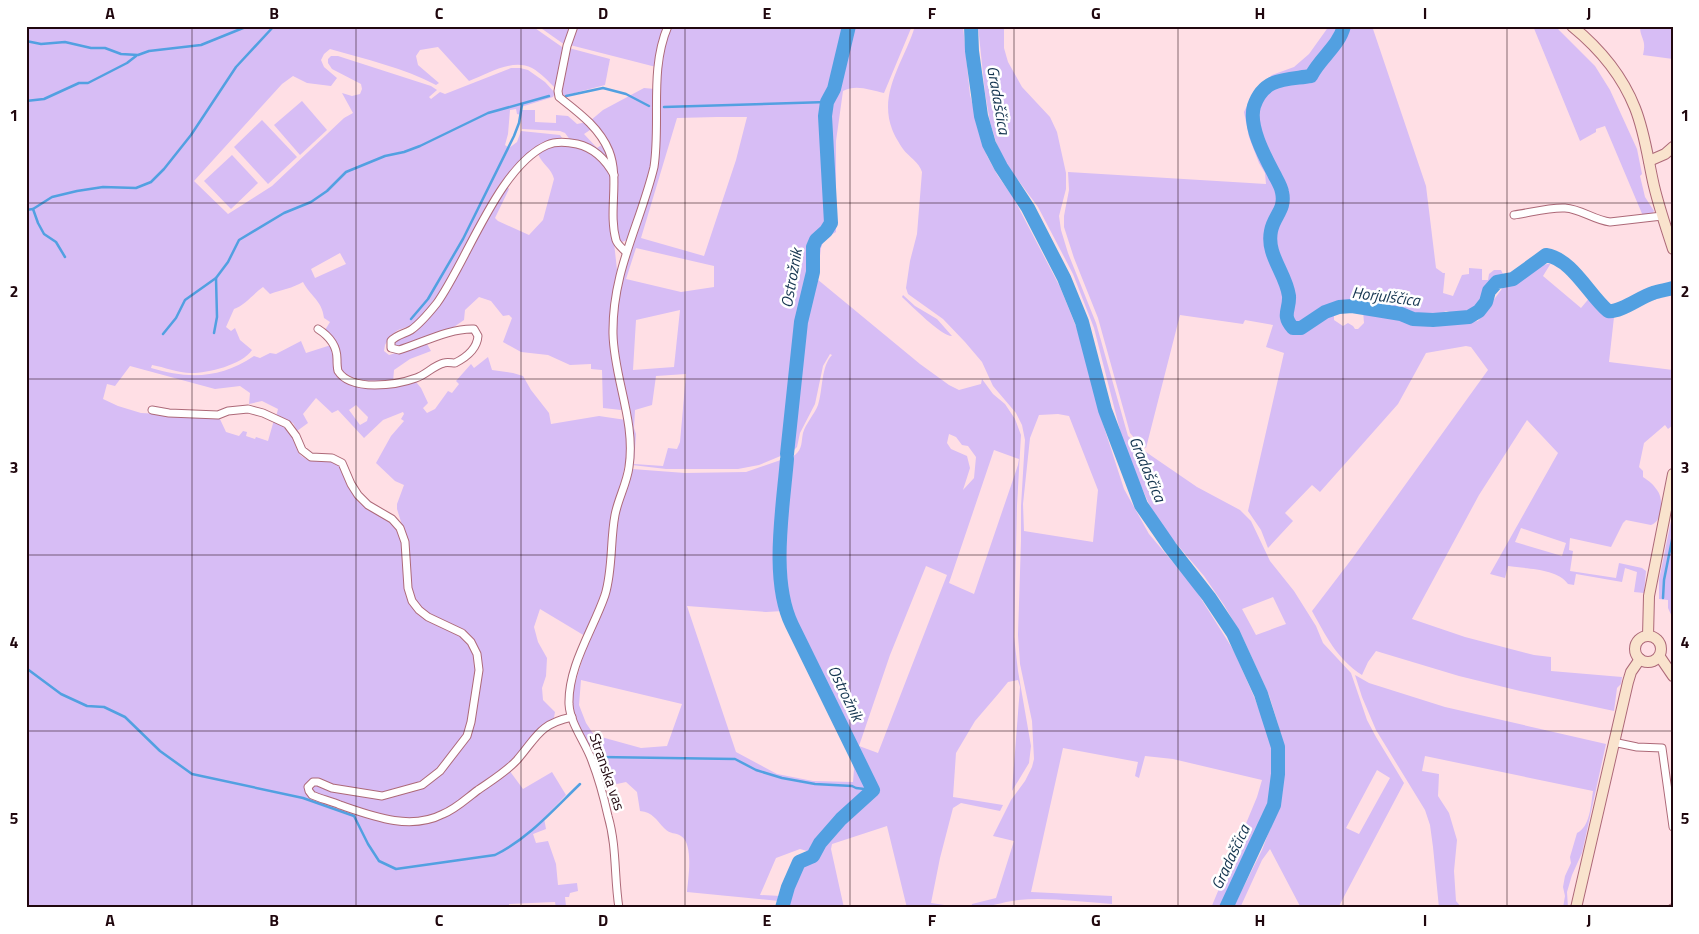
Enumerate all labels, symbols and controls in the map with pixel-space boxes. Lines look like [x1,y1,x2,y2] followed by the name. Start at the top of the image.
[105,1,115,25] text: A
[269,1,279,25] text: B
[435,1,444,25] text: C
[598,1,608,25] text: D
[763,1,772,25] text: E
[928,1,937,25] text: F
[1091,1,1101,25] text: G
[1255,1,1265,25] text: H
[1423,1,1427,25] text: I
[1587,1,1591,25] text: J
[981,64,1017,137] water label: Gradaščica
[10,103,18,127] text: 1
[1681,103,1689,127] text: 1
[774,245,808,310] water label: Ostrožnik
[10,279,18,303] text: 2
[1681,279,1689,303] text: 2
[1351,280,1422,312] water label: Horjulščica
[1123,433,1173,506] water label: Gradaščica
[10,455,18,479] text: 3
[1681,455,1689,479] text: 3
[10,630,19,654] text: 4
[1681,630,1690,654] text: 4
[822,661,871,727] water label: Ostrožnik
[583,730,631,814] street label: Stranska vas
[10,806,19,830] text: 5
[1681,806,1690,830] text: 5
[1205,820,1256,893] water label: Gradaščica
[105,908,115,932] text: A
[269,908,279,932] text: B
[435,908,444,932] text: C
[598,908,608,932] text: D
[763,908,772,932] text: E
[928,908,937,932] text: F
[1091,908,1101,932] text: G
[1255,908,1265,932] text: H
[1423,908,1427,932] text: I
[1587,908,1591,932] text: J

